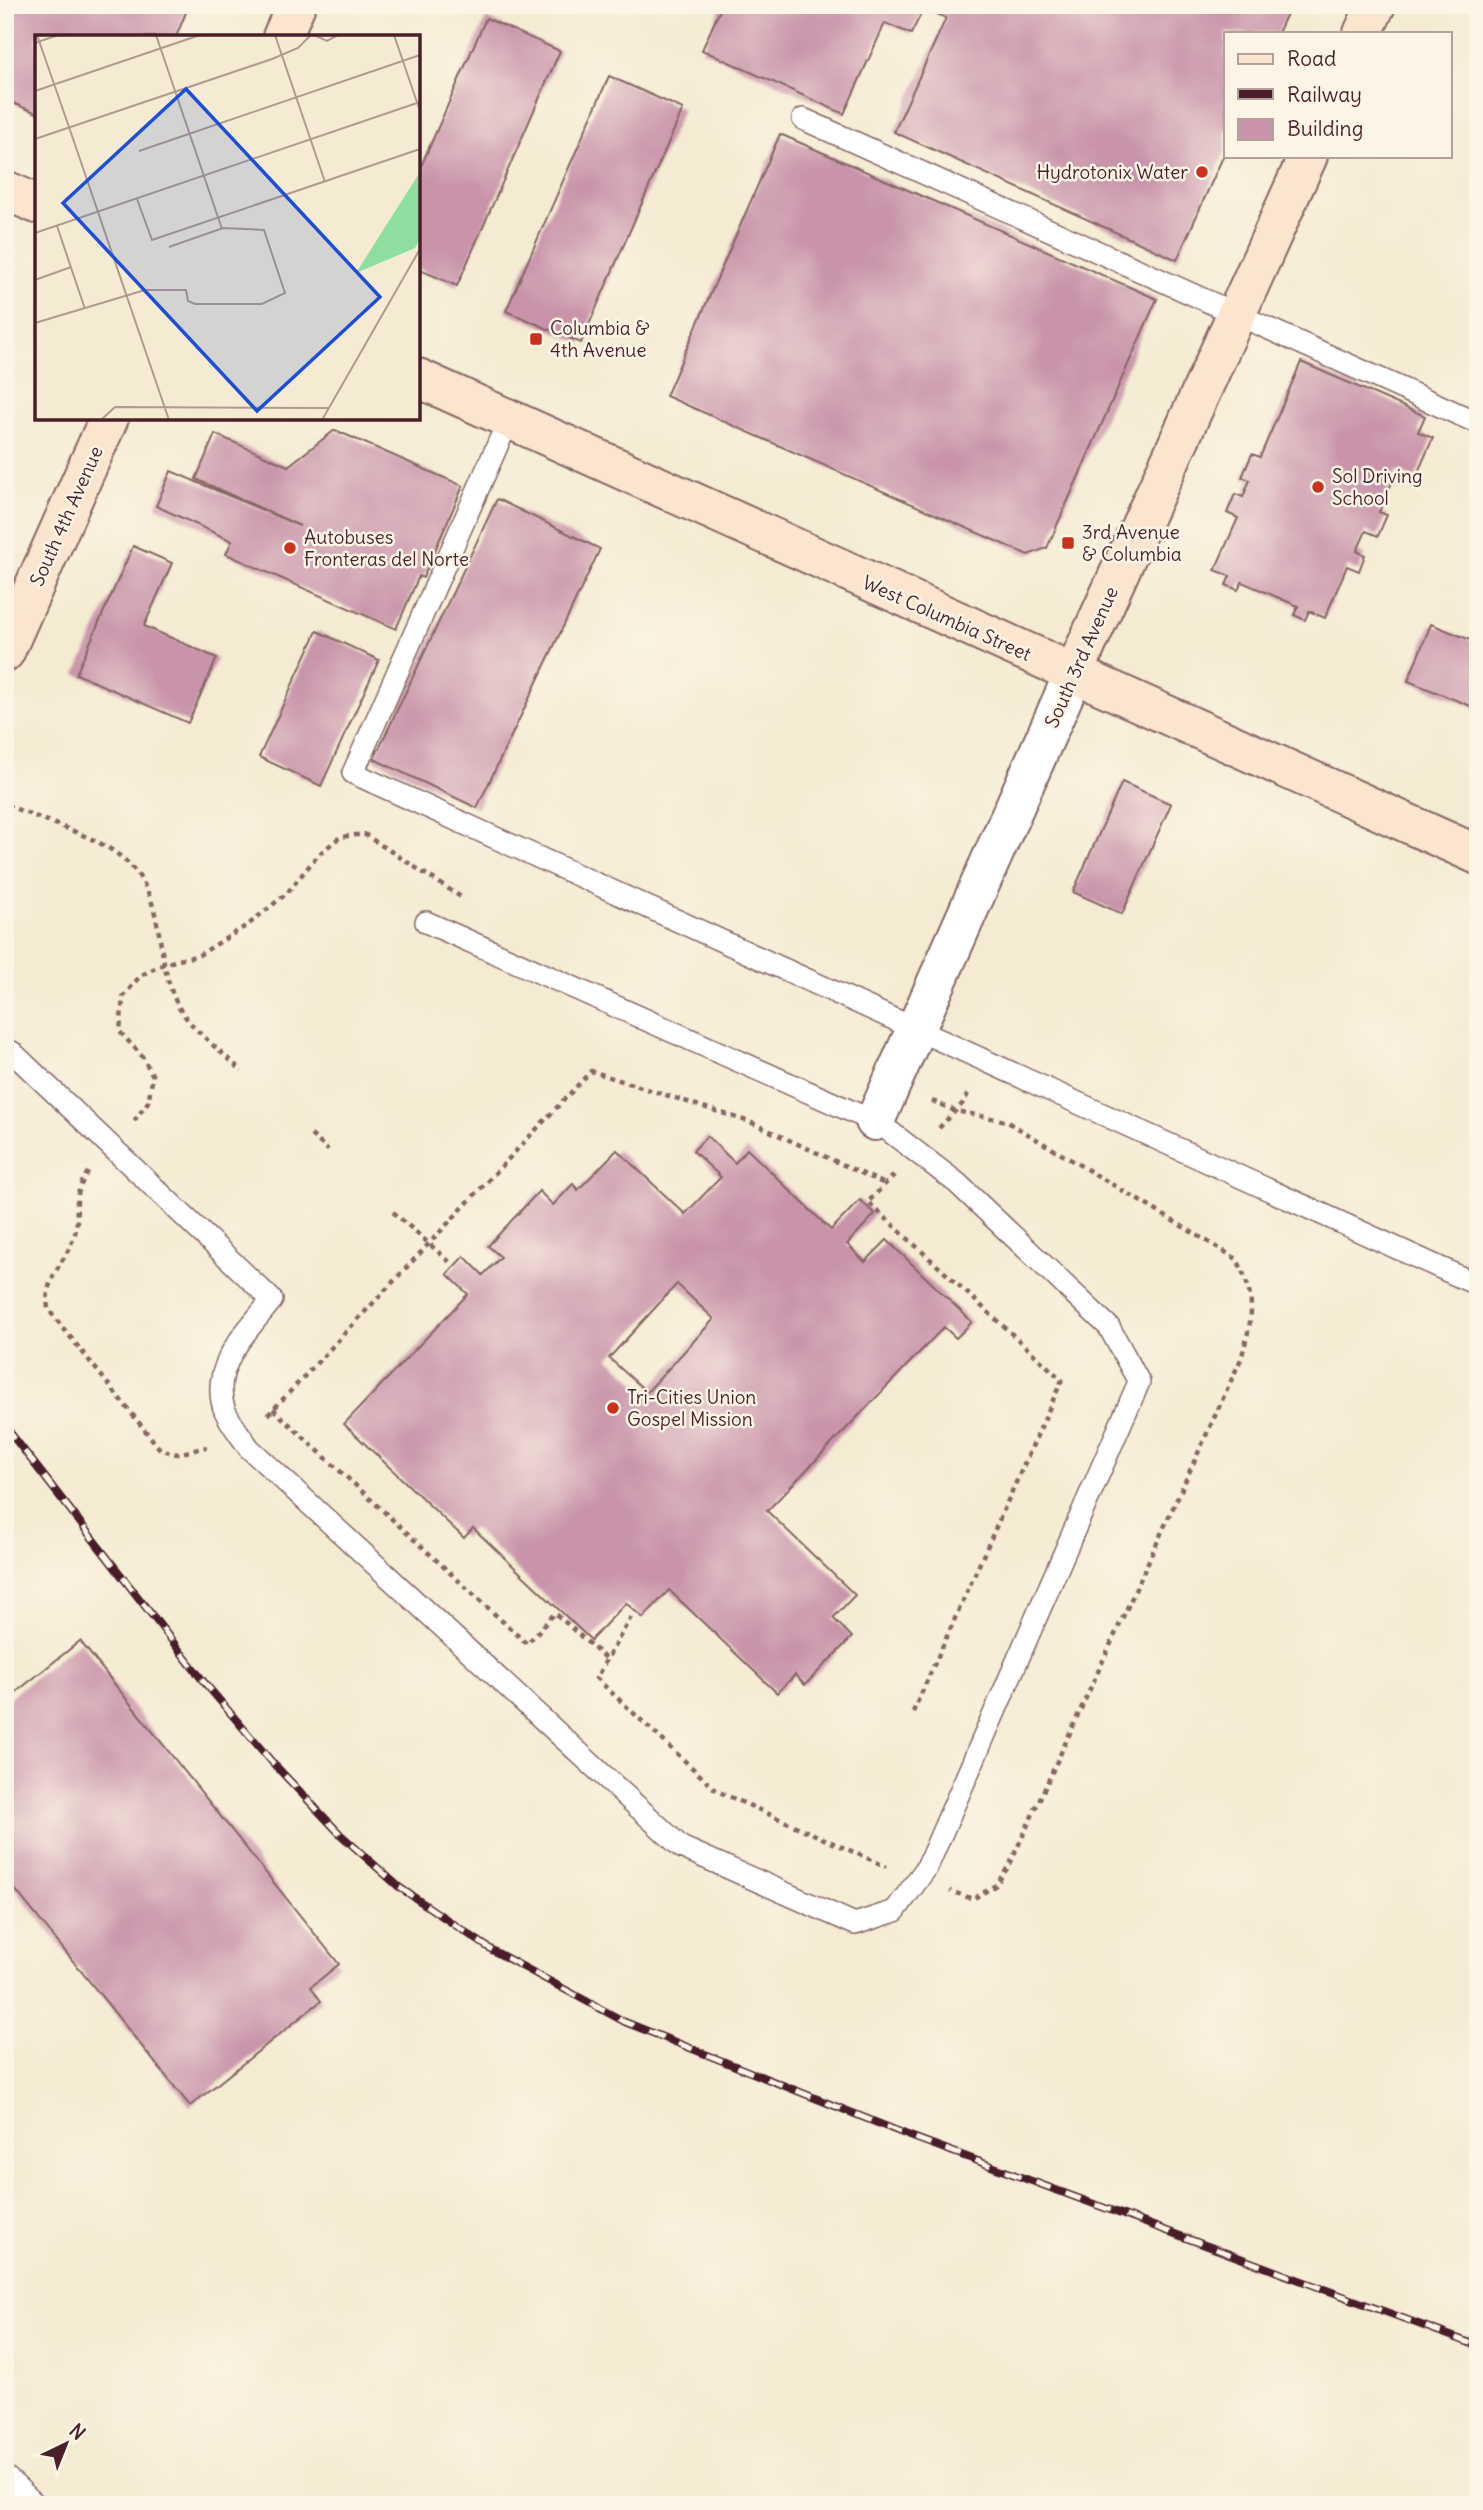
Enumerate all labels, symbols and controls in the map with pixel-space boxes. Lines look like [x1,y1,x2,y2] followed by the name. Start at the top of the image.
[1224,32,1452,158] legend
[35,35,420,420] inset map
[1287,45,1336,72] text: Road
[1287,81,1362,108] text: Railway
[1287,115,1363,142] text: Building
[1036,160,1188,184] place label: Hydrotonix Water
[1194,164,1210,180] marker: Hydrotonix Water
[550,316,650,362] place label: Columbia & 4th Avenue
[528,331,544,347] marker: Columbia & 4th Avenue
[24,442,108,590] street label: South 4th Avenue
[1332,464,1423,510] place label: Sol Driving School
[1310,479,1326,495] marker: Sol Driving School
[1082,520,1182,566] place label: 3rd Avenue & Columbia
[304,525,469,571] place label: Autobuses Fronteras del Norte
[1060,535,1076,551] marker: 3rd Avenue & Columbia
[282,540,298,556] marker: Autobuses Fronteras del Norte
[859,570,1035,666] street label: West Columbia Street
[1039,583,1123,731] street label: South 3rd Avenue
[627,1385,756,1431] place label: Tri-Cities Union Gospel Mission
[605,1400,621,1416] marker: Tri-Cities Union Gospel Mission
[32,2408,102,2478] north arrow
[65,2418,91,2445] text: N

